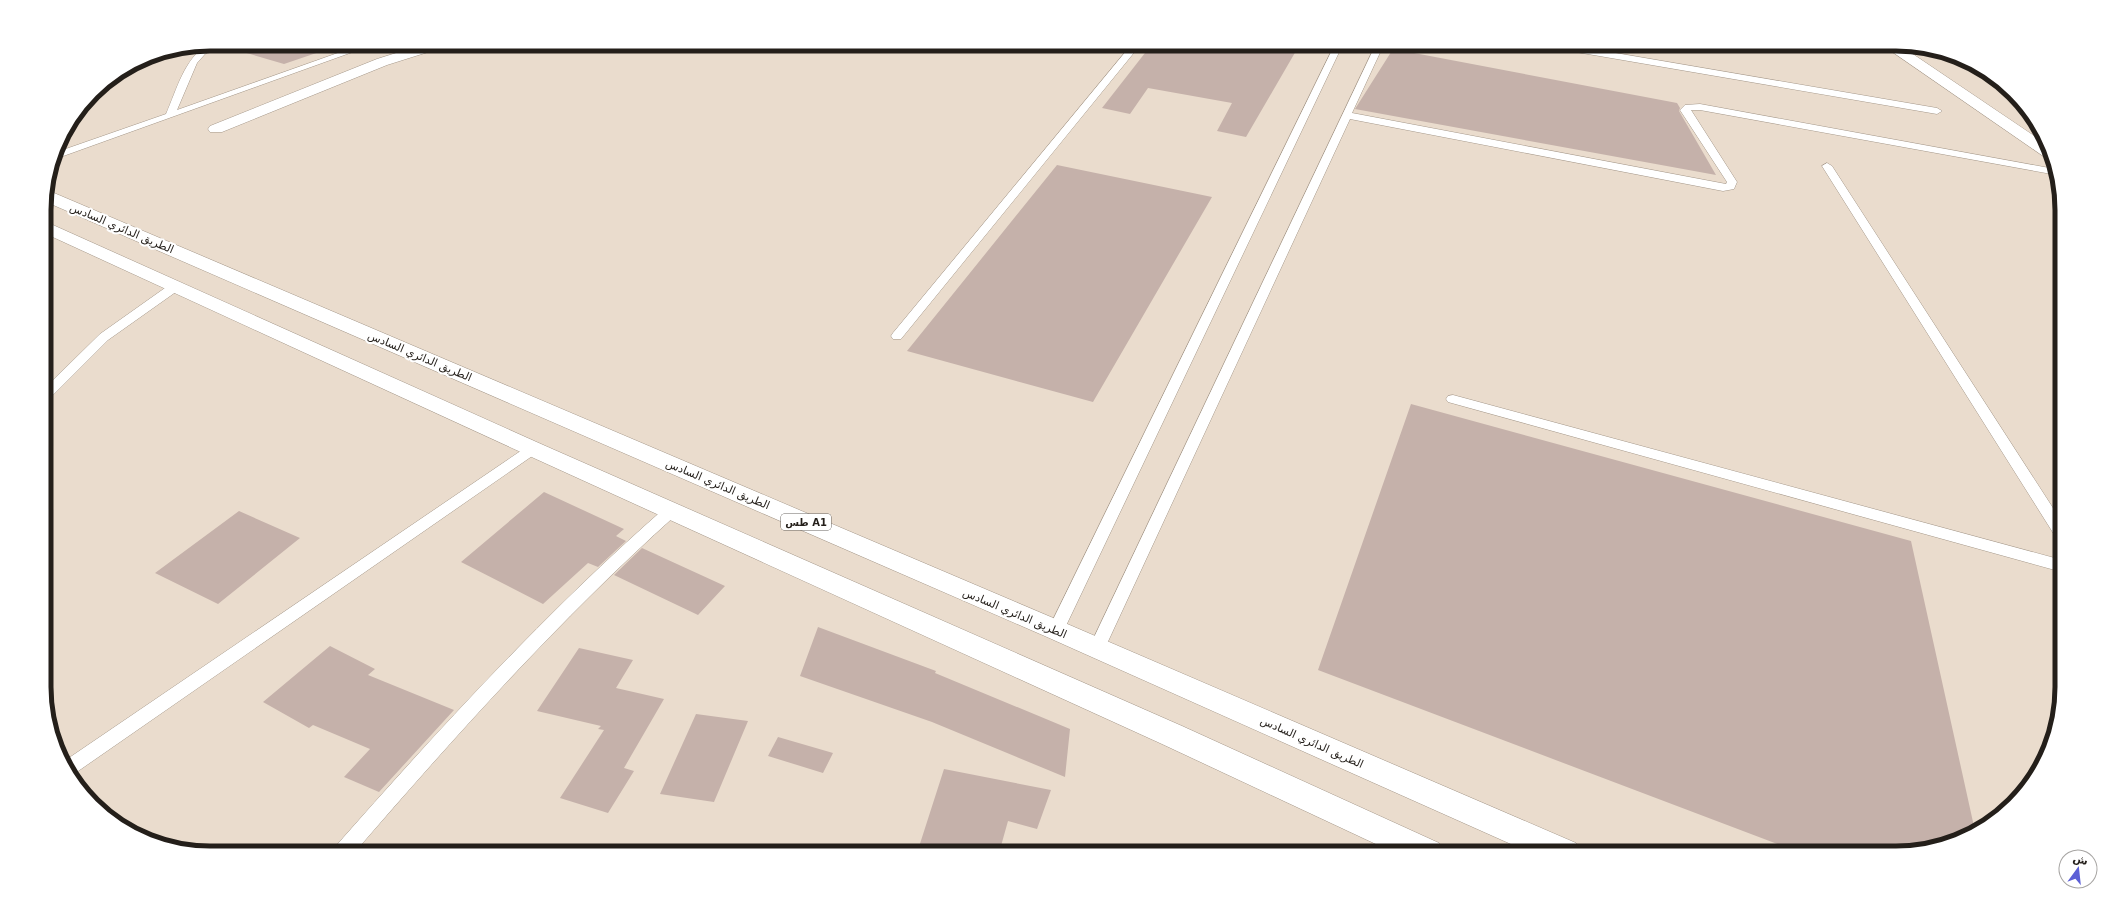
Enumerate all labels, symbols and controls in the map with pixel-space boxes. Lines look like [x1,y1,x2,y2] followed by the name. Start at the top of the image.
[68,201,176,257] street label: الطريق الدائري السادس
[366,329,474,385] street label: الطريق الدائري السادس
[664,457,772,513] street label: الطريق الدائري السادس
[781,514,831,530] road number: طس A1
[961,586,1069,642] street label: الطريق الدائري السادس
[1258,714,1365,772] street label: الطريق الدائري السادس
[2058,849,2098,889] north arrow
[2071,852,2089,868] text: ش

